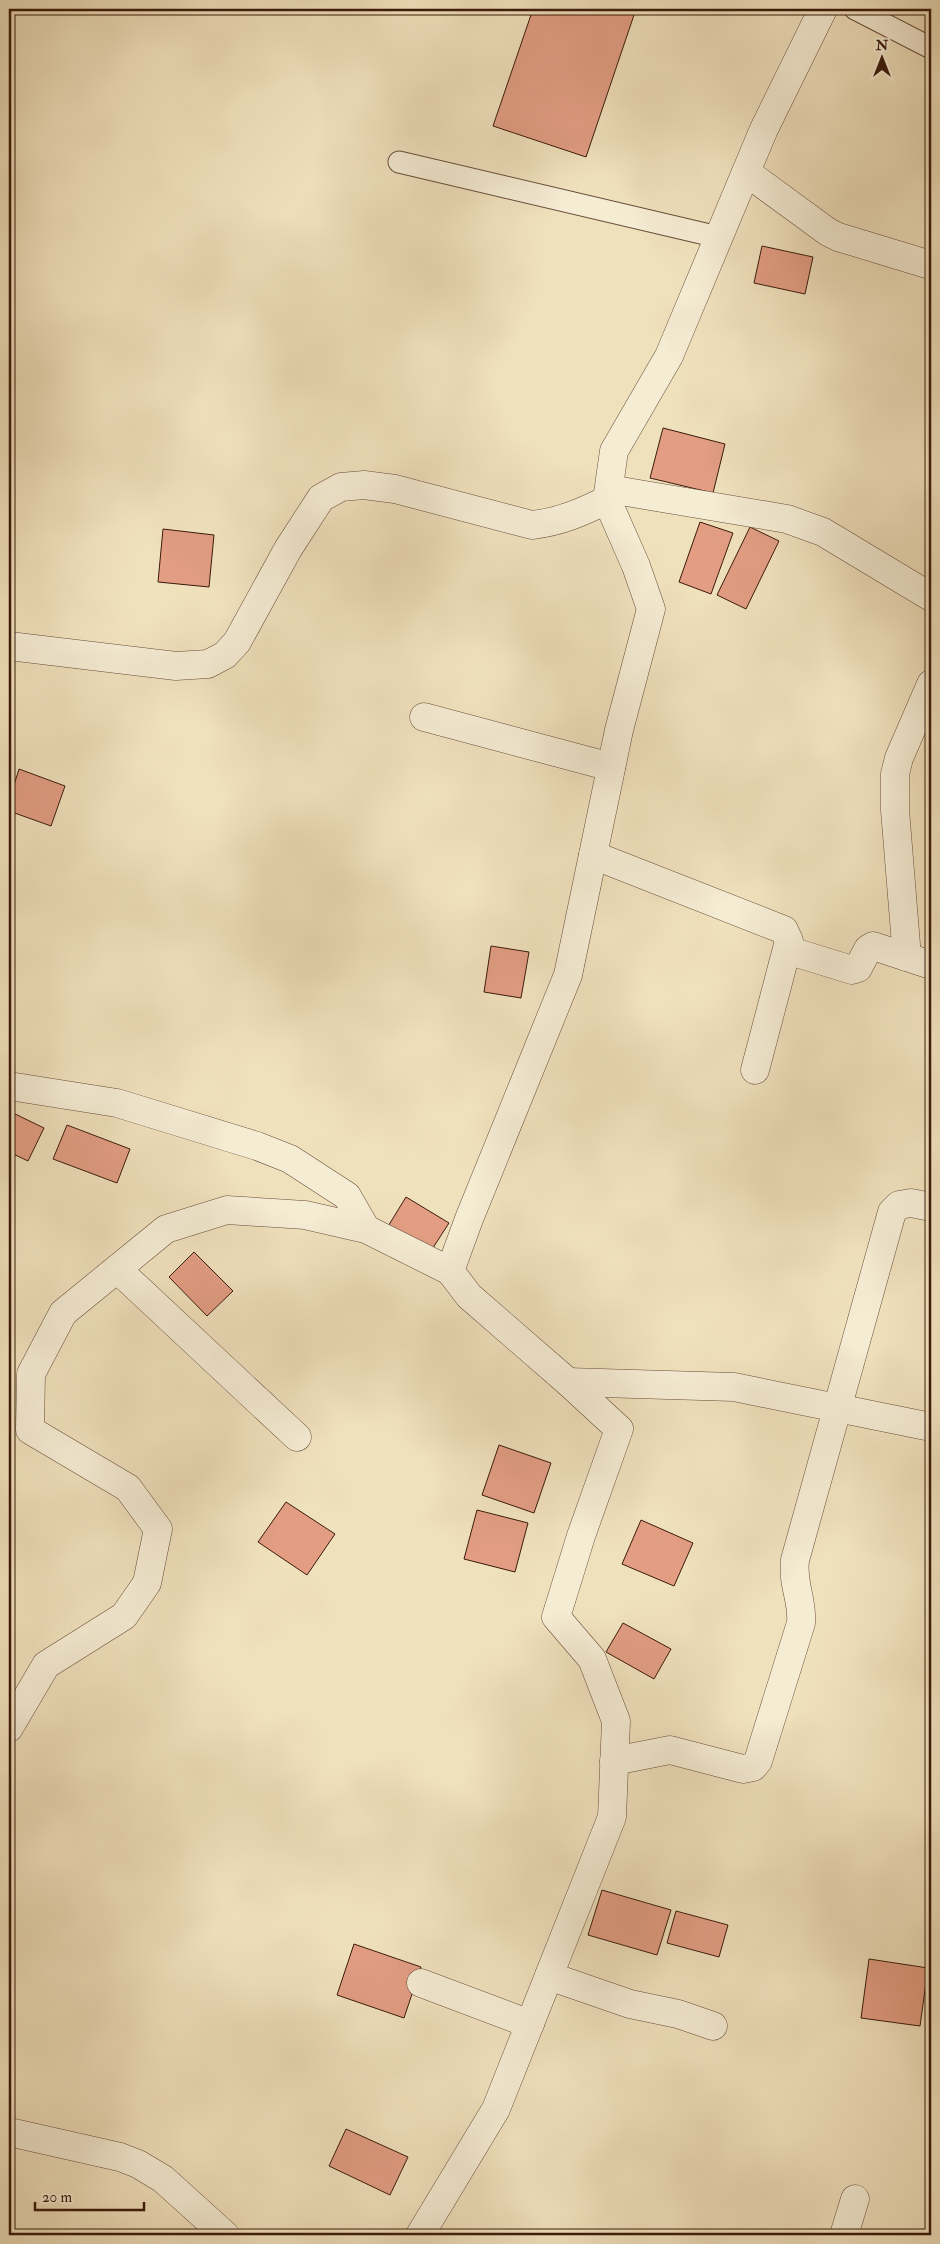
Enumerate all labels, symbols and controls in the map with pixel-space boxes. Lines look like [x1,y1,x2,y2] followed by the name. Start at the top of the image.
[858,32,908,82] north arrow
[875,37,889,54] text: N
[35,2179,144,2211] scale bar
[42,2188,72,2207] text: 20 m

